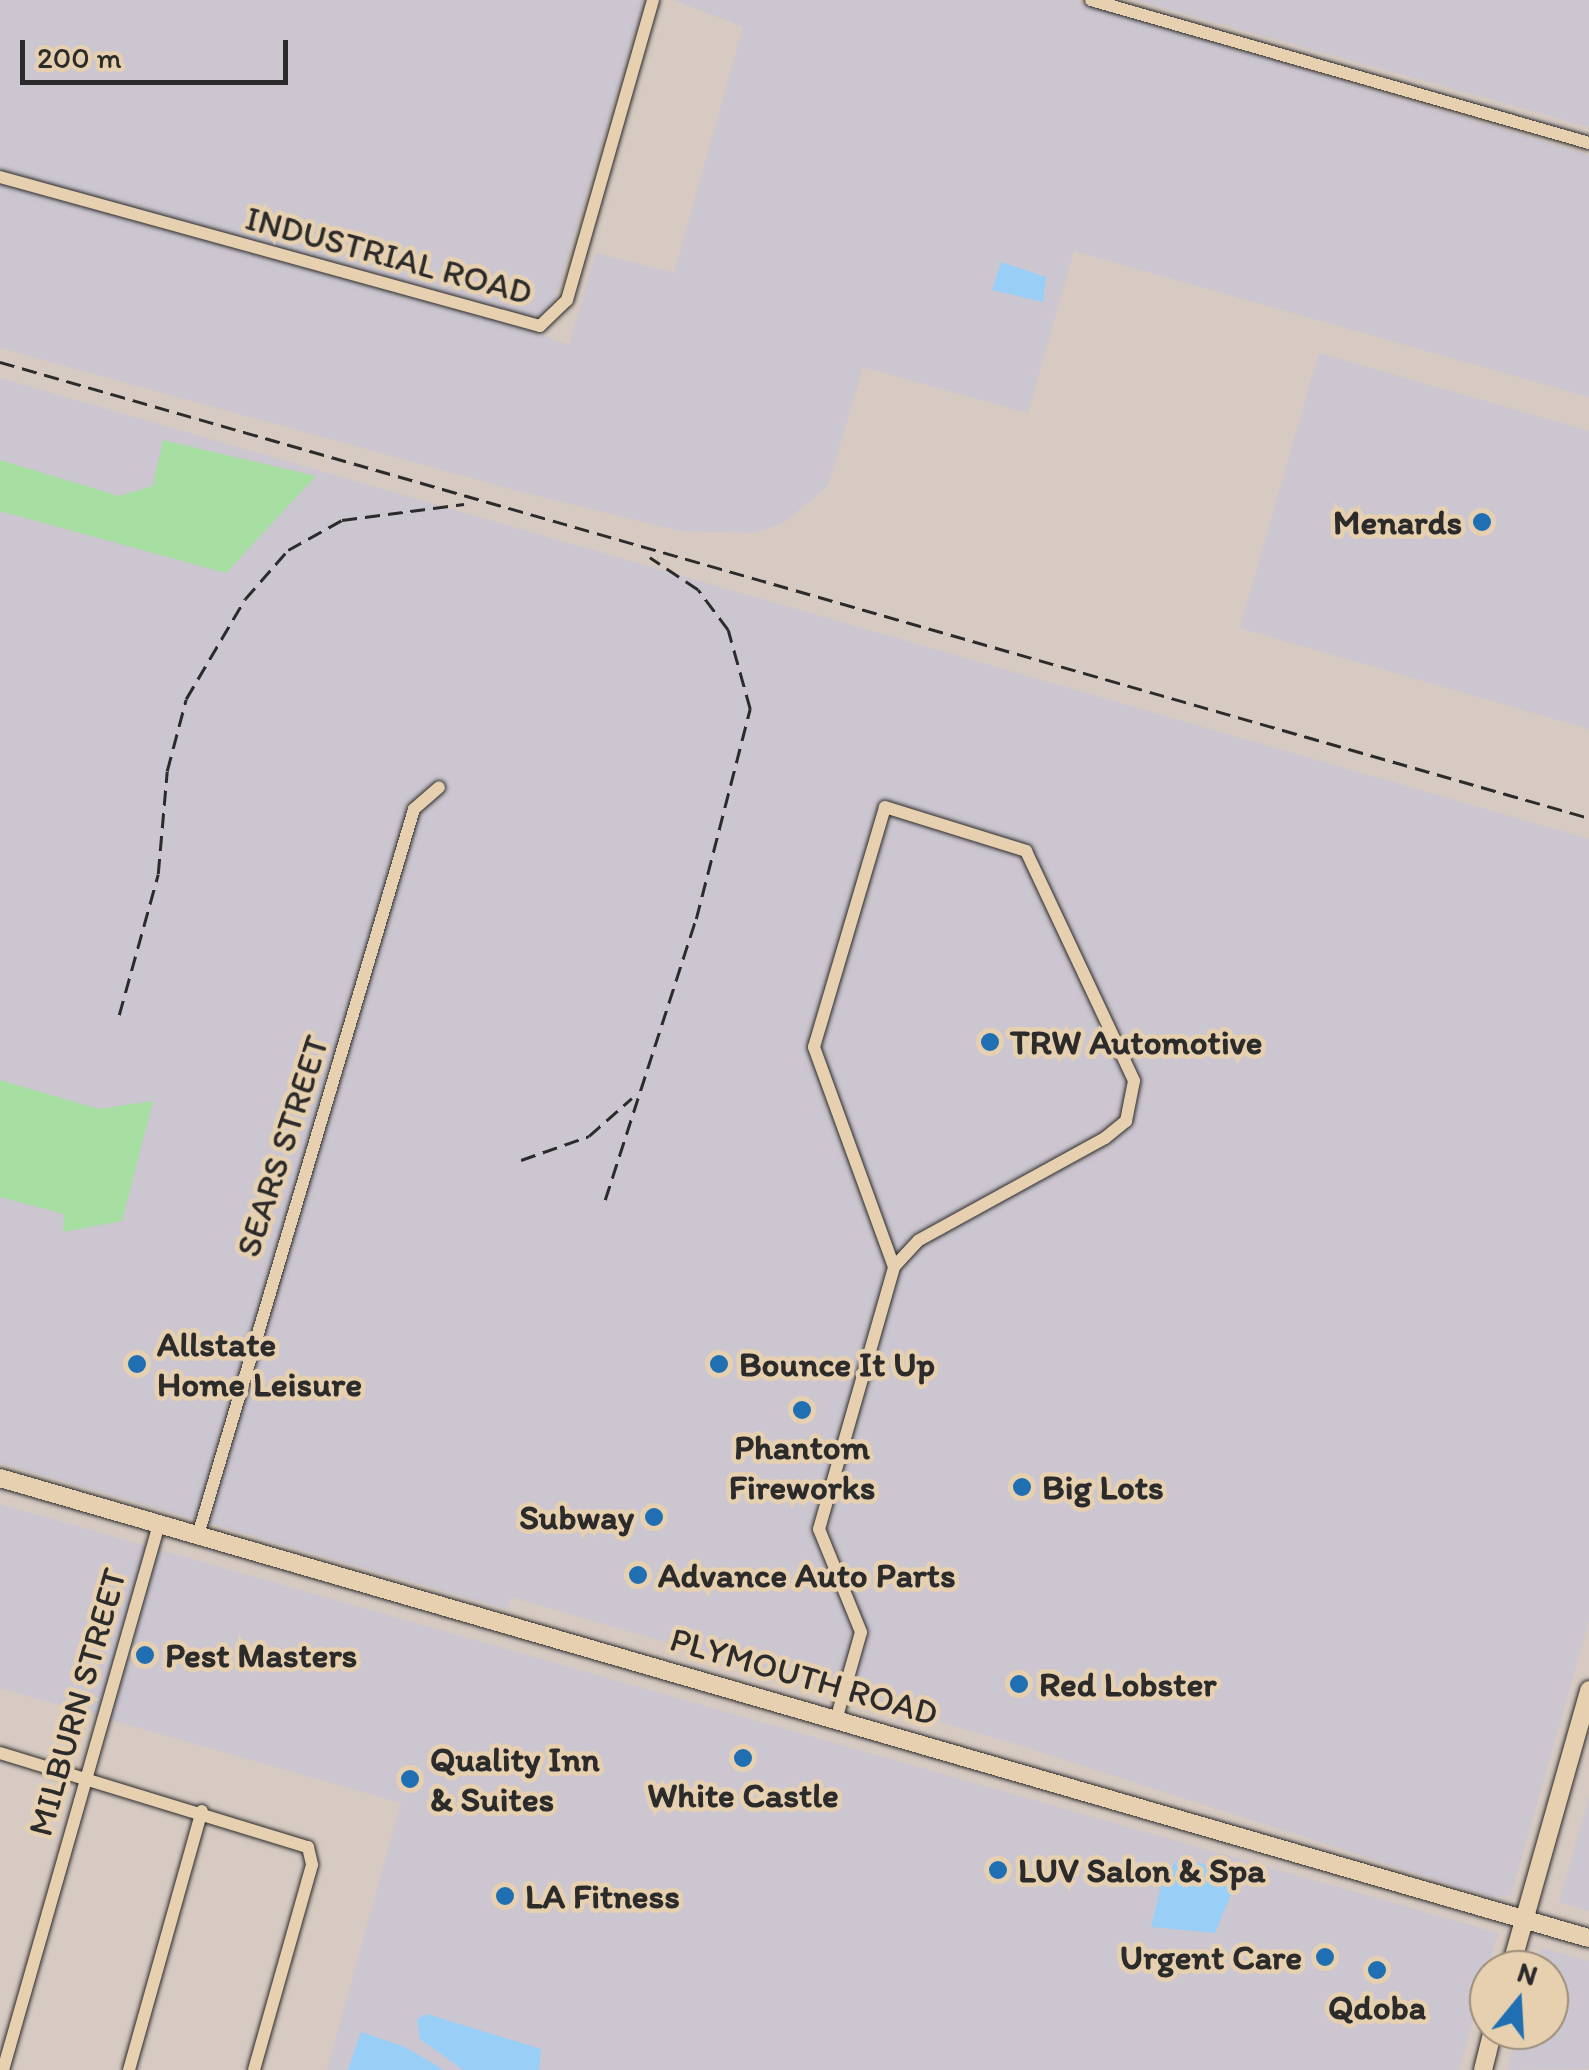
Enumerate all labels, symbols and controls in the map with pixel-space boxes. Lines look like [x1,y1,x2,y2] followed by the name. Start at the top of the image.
[25,20,292,82] scale bar
[37,39,122,76] text: 200 m
[241,197,537,313] street label: INDUSTRIAL ROAD
[1333,501,1462,543] place label: Menards
[1471,511,1493,533] marker: Menards
[1010,1021,1262,1063] place label: TRW Automotive
[226,1030,338,1262] street label: SEARS STREET
[979,1031,1001,1053] marker: TRW Automotive
[157,1323,361,1405] place label: Allstate Home Leisure
[739,1343,935,1385] place label: Bounce It Up
[126,1353,148,1375] marker: Allstate Home Leisure
[708,1353,730,1375] marker: Bounce It Up
[791,1399,813,1421] marker: Phantom Fireworks
[729,1426,875,1508] place label: Phantom Fireworks
[1042,1466,1164,1508] place label: Big Lots
[1011,1476,1033,1498] marker: Big Lots
[519,1496,634,1538] place label: Subway
[643,1506,665,1528] marker: Subway
[658,1554,955,1596] place label: Advance Auto Parts
[19,1563,135,1841] street label: MILBURN STREET
[627,1564,649,1586] marker: Advance Auto Parts
[665,1618,943,1734] street label: PLYMOUTH ROAD
[165,1634,358,1676] place label: Pest Masters
[134,1644,156,1666] marker: Pest Masters
[1039,1663,1217,1705] place label: Red Lobster
[1008,1673,1030,1695] marker: Red Lobster
[430,1738,600,1820] place label: Quality Inn & Suites
[732,1747,754,1769] marker: White Castle
[399,1768,421,1790] marker: Quality Inn & Suites
[647,1774,839,1816] place label: White Castle
[1018,1849,1265,1891] place label: LUV Salon & Spa
[987,1859,1009,1881] marker: LUV Salon & Spa
[525,1875,680,1917] place label: LA Fitness
[494,1885,516,1907] marker: LA Fitness
[1118,1936,1302,1978] place label: Urgent Care
[1312,1944,1338,1970] marker: Urgent Care
[1469,1950,1569,2050] north arrow
[1513,1954,1542,1992] text: N
[1366,1959,1388,1981] marker: Qdoba
[1328,1986,1426,2028] place label: Qdoba

